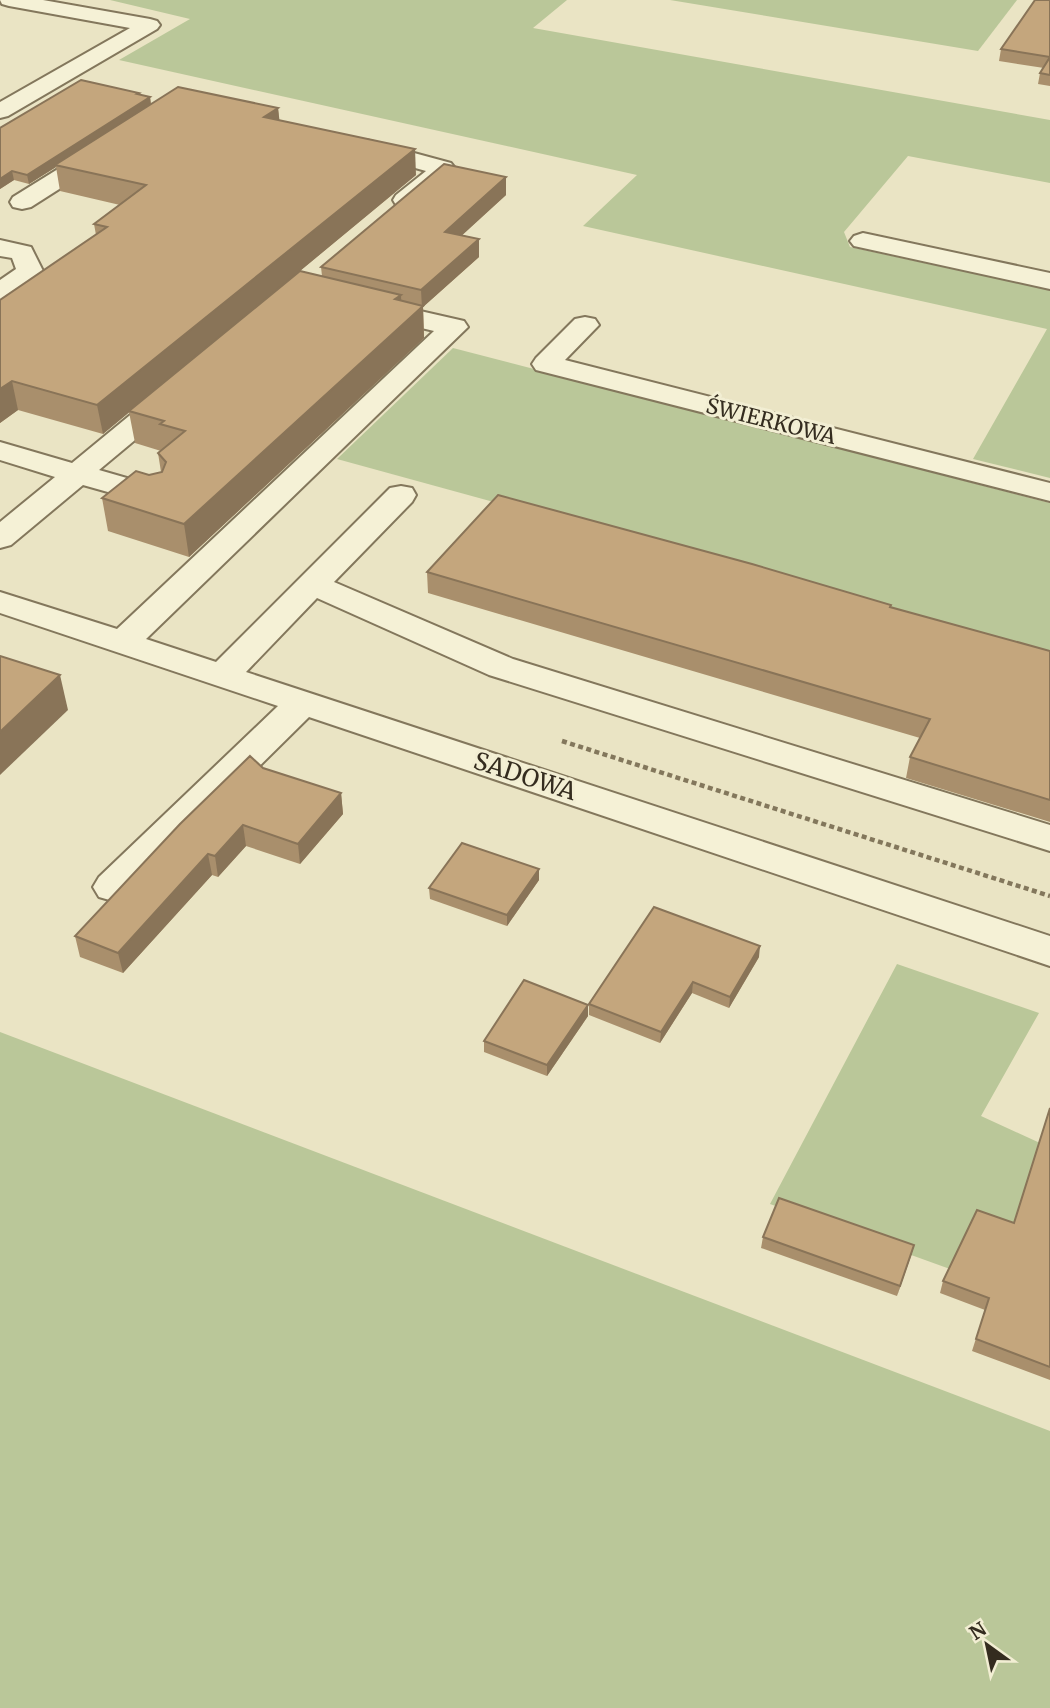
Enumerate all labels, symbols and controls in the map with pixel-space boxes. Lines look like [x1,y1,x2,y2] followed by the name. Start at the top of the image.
[703,392,839,450] street label: ŚWIERKOWA
[470,745,581,807] street label: SADOWA
[952,1610,1022,1680] north arrow
[965,1617,991,1645] text: N

